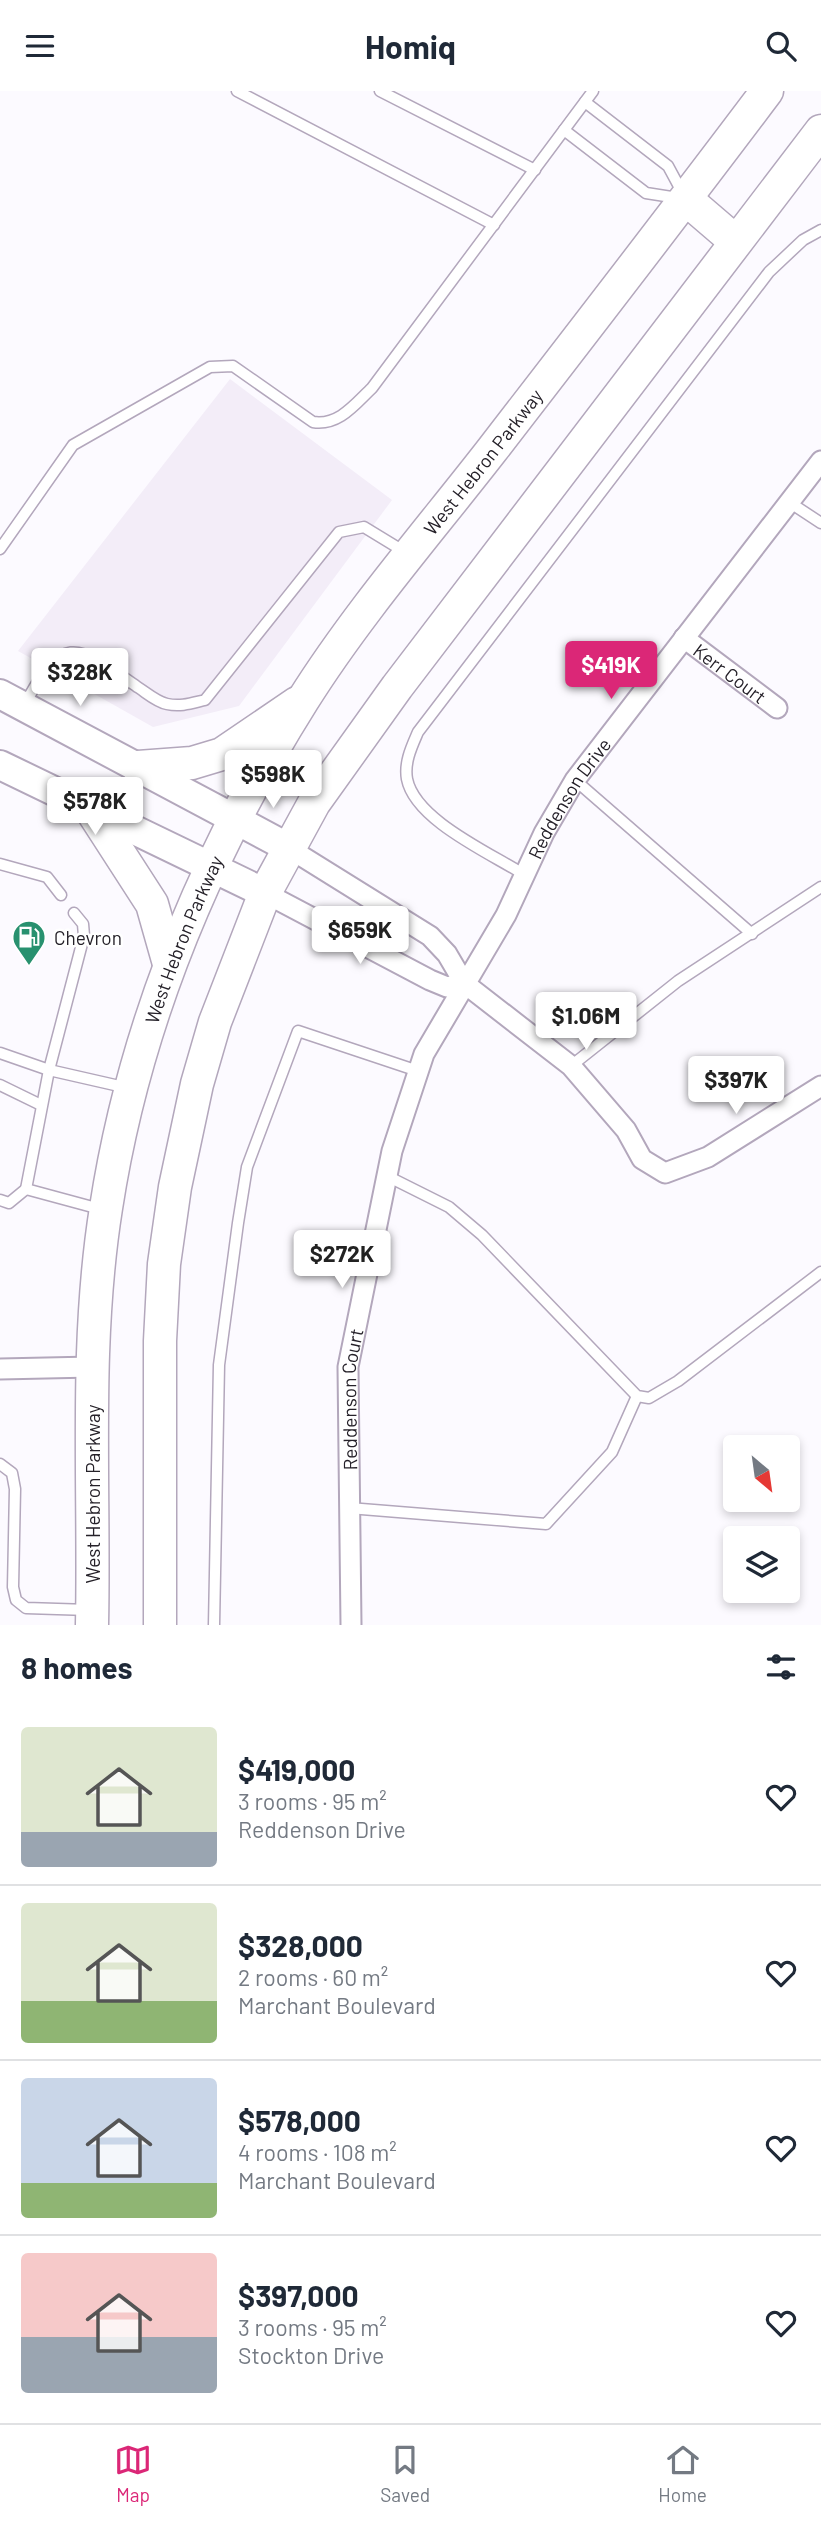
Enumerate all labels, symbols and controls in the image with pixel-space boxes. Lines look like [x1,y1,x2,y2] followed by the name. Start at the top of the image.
[21,27,59,65] icon: menu
[365,27,456,65] text: Homiq
[762,27,800,65] icon: search
[418,384,547,539] street label: West Hebron Parkway
[689,638,771,708] street label: Kerr Court
[562,641,660,701] pin: $419K
[31,649,129,708] pin: $328K
[581,650,641,678] text: $419K
[47,657,113,685] text: $328K
[522,733,615,862] street label: Reddenson Drive
[224,751,322,810] pin: $598K
[241,759,305,787] text: $598K
[46,777,144,837] pin: $578K
[63,786,127,814] text: $578K
[139,851,227,1026] street label: West Hebron Parkway
[311,907,409,966] pin: $659K
[328,915,392,943] text: $659K
[10,918,48,967] fuel station icon: Chevron
[54,926,122,949] place label: Chevron
[529,993,643,1052] pin: $1.06M
[552,1001,620,1029] text: $1.06M
[687,1056,785,1116] pin: $397K
[704,1065,768,1093] text: $397K
[293,1231,391,1290] pin: $272K
[310,1239,374,1267] text: $272K
[336,1326,367,1470] street label: Reddenson Court
[81,1404,104,1583] street label: West Hebron Parkway
[723,1435,800,1512] north arrow
[723,1435,800,1603] map controls
[723,1526,800,1603] button: layers
[762,1648,800,1686] icon: filters
[21,1649,132,1685] text: 8 homes
[238,1751,355,1787] text: $419,000
[77,1755,161,1839] icon: home
[762,1778,800,1816] icon: heart
[238,1787,387,1815] text: 3 rooms · 95 m²
[238,1815,406,1843] text: Reddenson Drive
[238,1927,363,1963] text: $328,000
[77,1931,161,2015] icon: home
[762,1954,800,1992] icon: heart
[238,1963,388,1991] text: 2 rooms · 60 m²
[238,1991,436,2019] text: Marchant Boulevard
[238,2102,361,2138] text: $578,000
[77,2106,161,2190] icon: home
[762,2129,800,2167] icon: heart
[238,2138,397,2166] text: 4 rooms · 108 m²
[238,2166,436,2194] text: Marchant Boulevard
[238,2277,359,2313] text: $397,000
[77,2281,161,2365] icon: home
[762,2304,800,2342] icon: heart
[238,2313,387,2341] text: 3 rooms · 95 m²
[238,2341,384,2369] text: Stockton Drive
[114,2441,152,2506] tab: Map
[380,2441,430,2506] tab: Saved
[658,2441,707,2506] tab: Home

